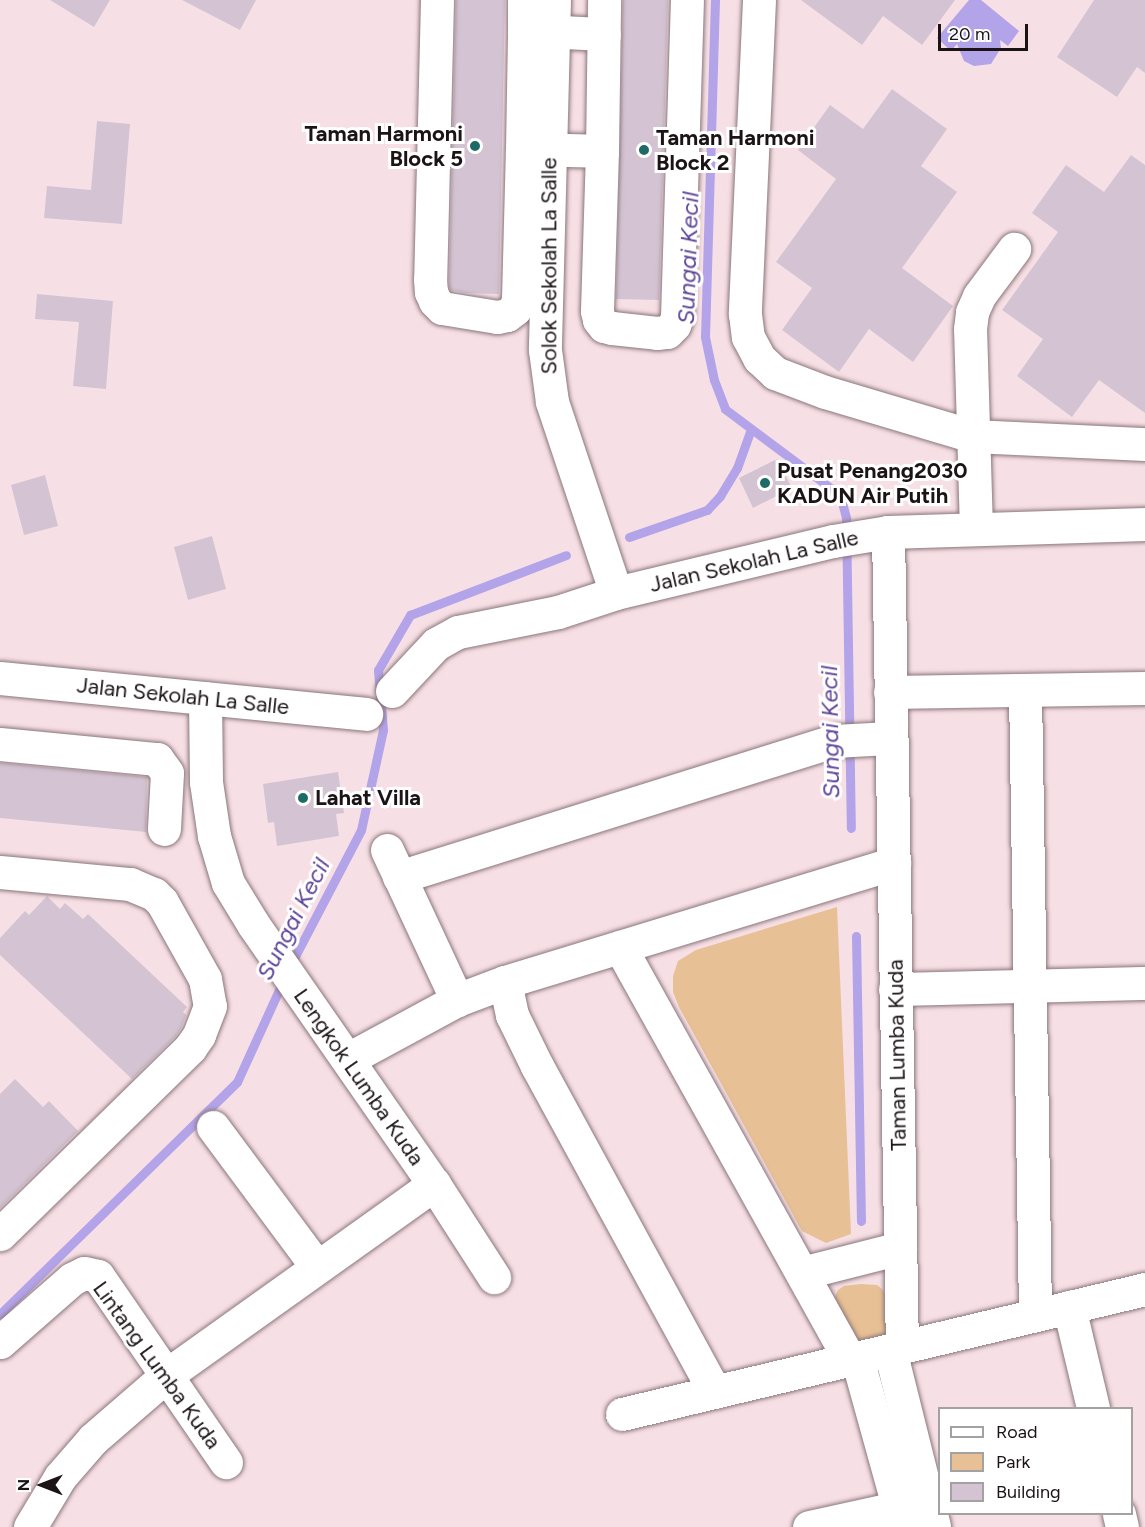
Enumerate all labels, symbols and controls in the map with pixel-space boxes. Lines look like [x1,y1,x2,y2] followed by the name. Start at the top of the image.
[941,12,1031,50] scale bar
[949,23,990,45] text: 20 m
[304,120,463,172] place label: Taman Harmoni Block 5
[656,124,815,176] place label: Taman Harmoni Block 2
[468,139,482,153] marker: Taman Harmoni Block 5
[637,143,651,157] marker: Taman Harmoni Block 2
[536,158,562,374] street label: Solok Sekolah La Salle
[671,191,705,325] water label: Sungai Kecil
[777,457,967,508] place label: Pusat Penang2030 KADUN Air Putih
[758,476,772,490] marker: Pusat Penang2030 KADUN Air Putih
[647,524,861,598] street label: Jalan Sekolah La Salle
[814,665,846,799] water label: Sungai Kecil
[76,672,290,720] street label: Jalan Sekolah La Salle
[315,785,421,811] place label: Lahat Villa
[296,791,310,805] marker: Lahat Villa
[250,853,336,985] water label: Sungai Kecil
[882,959,912,1151] street label: Taman Lumba Kuda
[288,984,430,1170] street label: Lengkok Lumba Kuda
[87,1276,227,1454] street label: Lintang Lumba Kuda
[938,1407,1133,1515] legend
[996,1421,1037,1443] text: Road
[996,1451,1030,1473] text: Park
[12,1455,72,1515] north arrow
[14,1479,33,1491] text: N
[996,1481,1061,1503] text: Building

